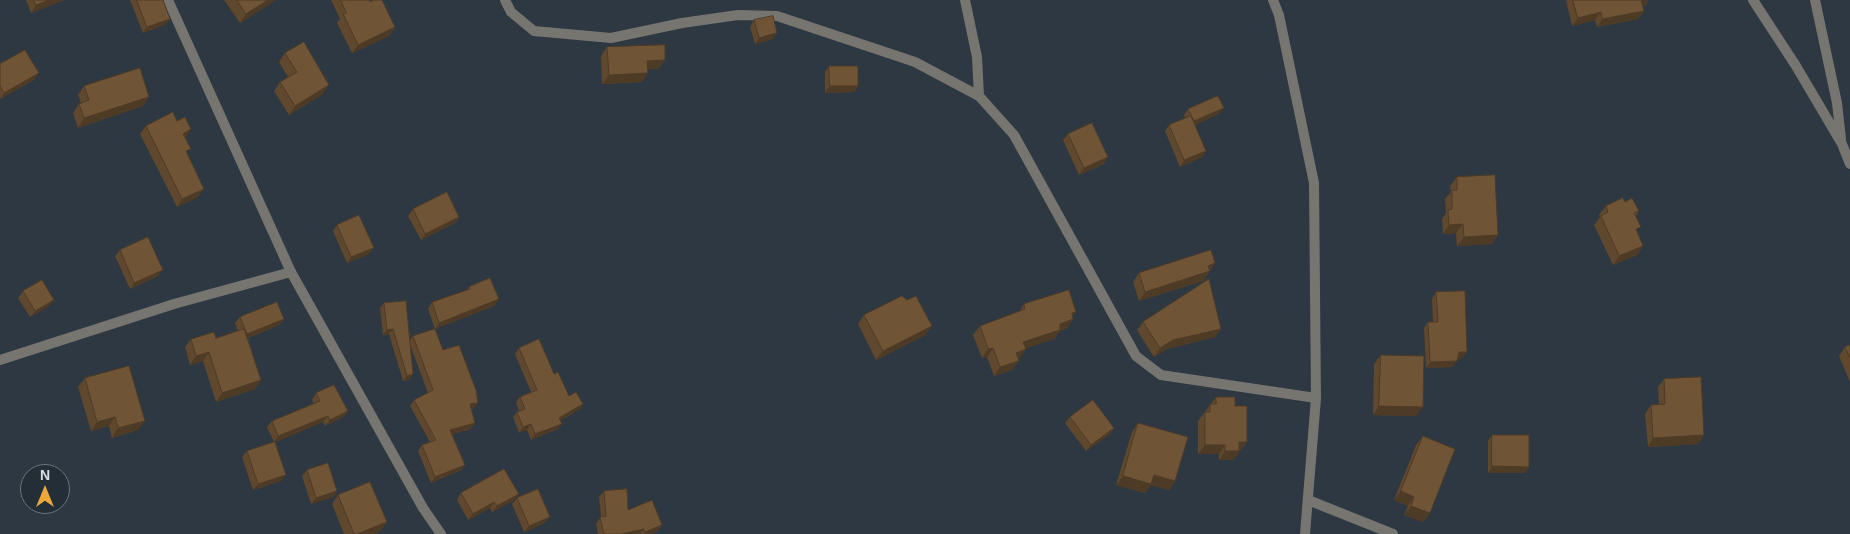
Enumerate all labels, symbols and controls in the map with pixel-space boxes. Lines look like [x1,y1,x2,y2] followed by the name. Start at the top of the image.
[20,464,70,514] north arrow
[40,467,50,483] text: N

